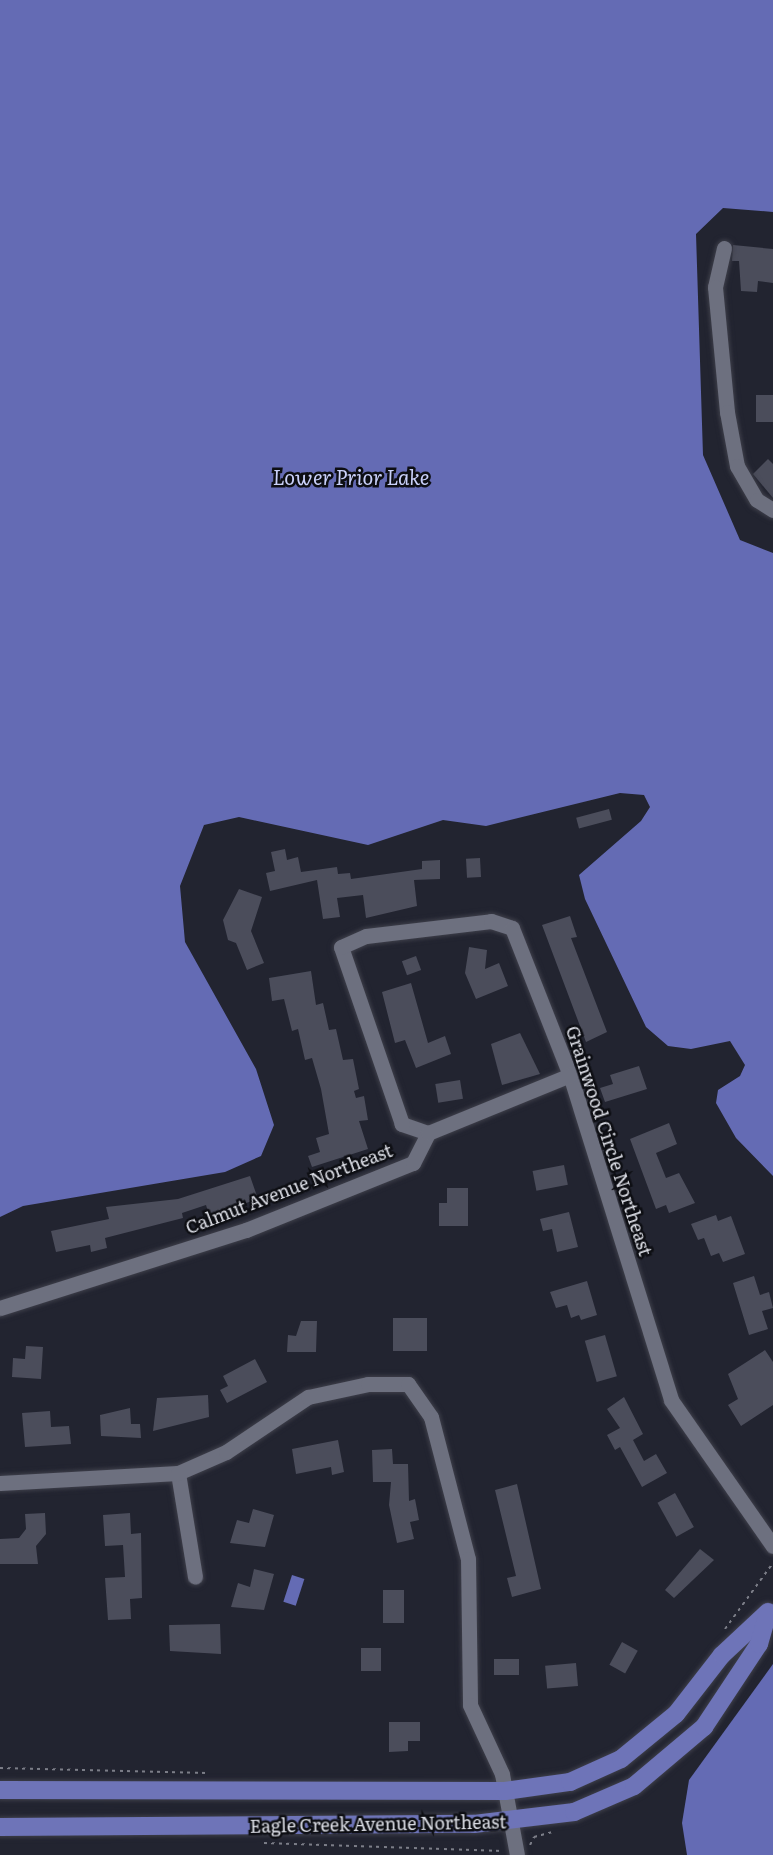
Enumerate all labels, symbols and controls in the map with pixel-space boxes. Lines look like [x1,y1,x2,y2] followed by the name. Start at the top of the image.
[273,464,429,488] water label: Lower Prior Lake
[562,1023,656,1259] street label: Grainwood Circle Northeast
[183,1140,395,1238] street label: Calmut Avenue Northeast
[249,1811,507,1837] street label: Eagle Creek Avenue Northeast

